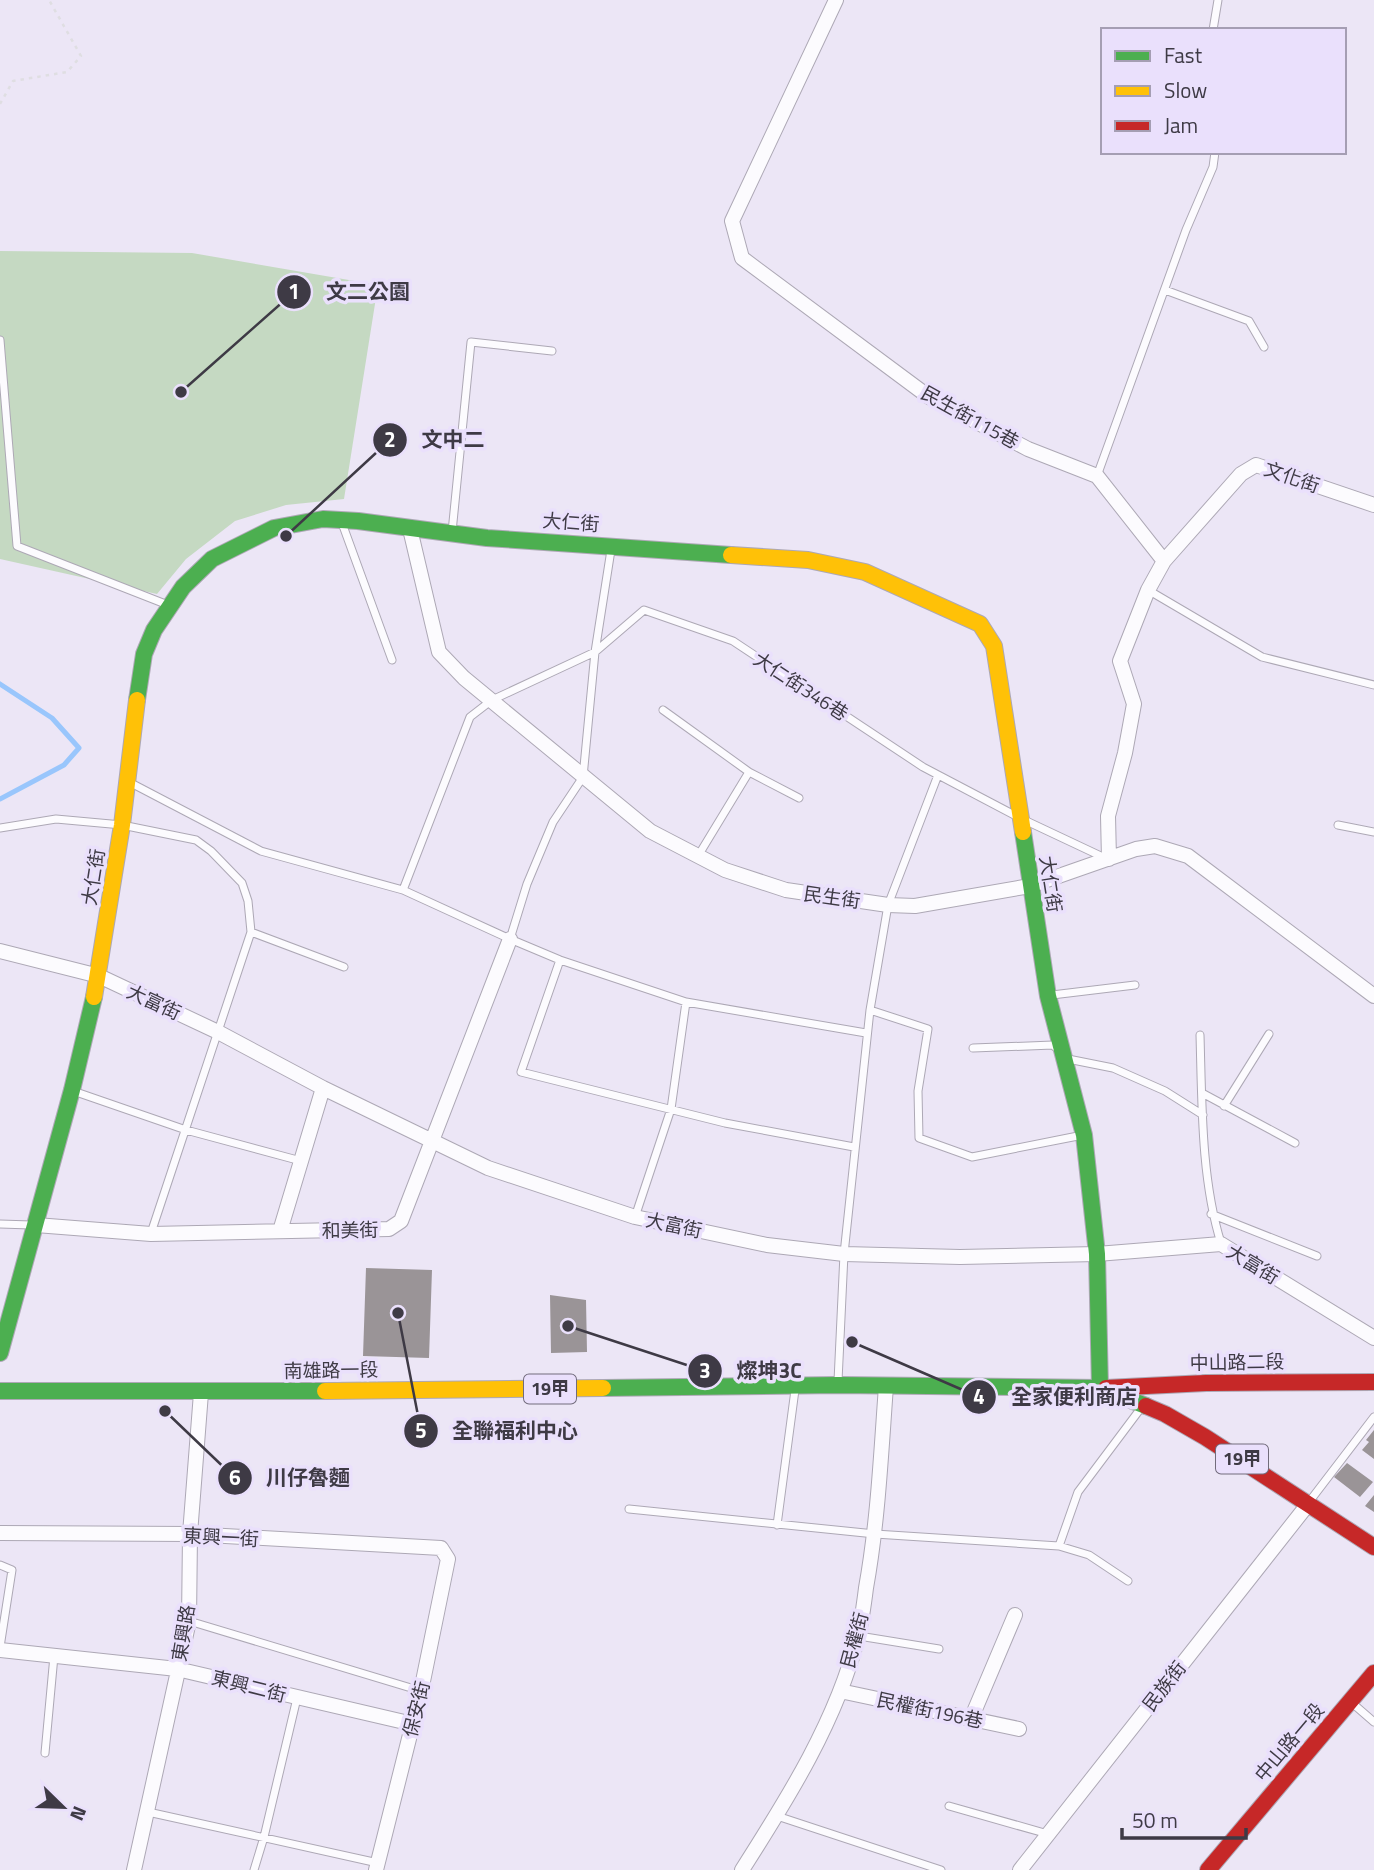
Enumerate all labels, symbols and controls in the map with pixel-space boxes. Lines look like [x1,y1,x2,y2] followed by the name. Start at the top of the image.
[1101,28,1346,154] legend
[1164,39,1203,71] text: Fast
[1164,74,1207,106] text: Slow
[1164,109,1198,141] text: Jam
[277,271,424,313] callout: 文二公園
[288,275,300,307] text: 1
[326,275,410,307] text: 文二公園
[916,378,1024,455] street label: 民生街115巷
[372,419,498,461] callout: 文中二
[384,423,396,455] text: 2
[422,423,485,455] text: 文中二
[1260,454,1324,500] street label: 文化街
[542,505,600,538] street label: 大仁街
[748,644,854,727] street label: 大仁街346巷
[74,846,111,907] street label: 大仁街
[1033,853,1070,914] street label: 大仁街
[802,878,862,915] street label: 民生街
[122,976,186,1027] street label: 大富街
[643,1204,705,1245] street label: 大富街
[321,1215,379,1244] street label: 和美街
[1221,1236,1285,1291] street label: 大富街
[1189,1346,1285,1377] street label: 中山路二段
[687,1350,815,1392] callout: 燦坤3C
[283,1354,379,1385] street label: 南雄路一段
[699,1354,711,1386] text: 3
[736,1354,802,1386] text: 燦坤3C
[524,1374,576,1404] road number: 19甲
[962,1376,1151,1418] callout: 全家便利商店
[973,1380,985,1412] text: 4
[1011,1380,1137,1412] text: 全家便利商店
[403,1410,592,1452] callout: 全聯福利中心
[415,1414,427,1446] text: 5
[452,1414,578,1446] text: 全聯福利中心
[1216,1444,1268,1474] road number: 19甲
[217,1457,364,1499] callout: 川仔魯麵
[229,1461,241,1493] text: 6
[266,1461,350,1493] text: 川仔魯麵
[182,1520,260,1553] street label: 東興一街
[164,1602,201,1663] street label: 東興路
[832,1609,875,1671] street label: 民權街
[1135,1654,1193,1717] street label: 民族街
[209,1662,290,1709] street label: 東興二街
[395,1678,436,1740] street label: 保安街
[874,1684,986,1735] street label: 民權街196巷
[1247,1696,1330,1787] street label: 中山路一段
[28,1772,98,1842] north arrow
[1122,1797,1246,1841] scale bar
[63,1802,95,1826] text: N
[1132,1804,1178,1836] text: 50 m

